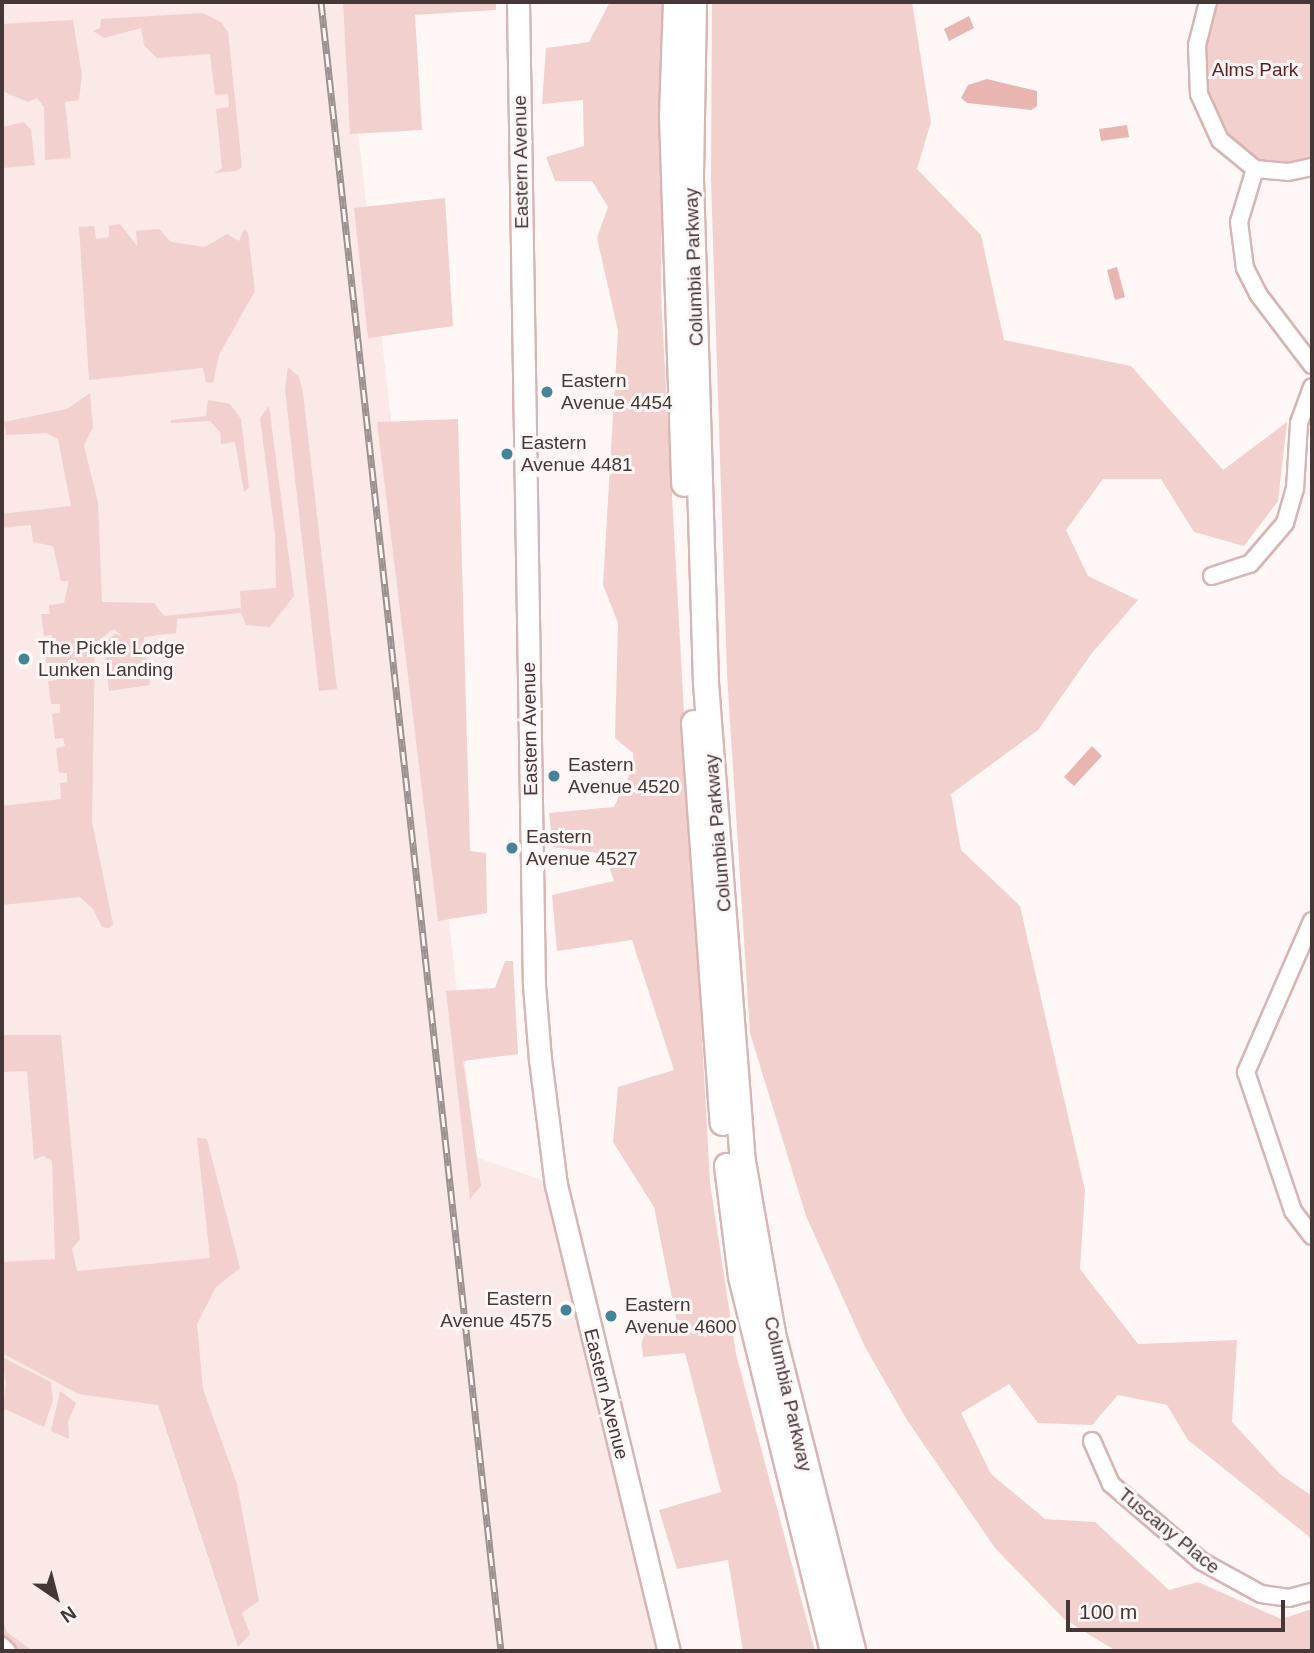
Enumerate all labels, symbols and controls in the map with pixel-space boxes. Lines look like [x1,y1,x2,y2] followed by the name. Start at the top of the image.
[1212,59,1298,81] park label: Alms Park
[508,94,534,230] street label: Eastern Avenue
[680,187,708,347] street label: Columbia Parkway
[561,370,673,414] place label: Eastern Avenue 4454
[539,384,555,400] marker: Eastern Avenue 4454
[521,432,633,476] place label: Eastern Avenue 4481
[499,446,515,462] marker: Eastern Avenue 4481
[38,637,185,681] place label: The Pickle Lodge Lunken Landing
[16,651,32,667] marker: The Pickle Lodge Lunken Landing
[517,661,543,797] street label: Eastern Avenue
[700,753,736,913] street label: Columbia Parkway
[568,754,680,798] place label: Eastern Avenue 4520
[546,768,562,784] marker: Eastern Avenue 4520
[526,826,638,870] place label: Eastern Avenue 4527
[504,840,520,856] marker: Eastern Avenue 4527
[440,1288,552,1332] place label: Eastern Avenue 4575
[625,1294,737,1338] place label: Eastern Avenue 4600
[558,1302,574,1318] marker: Eastern Avenue 4575
[603,1308,619,1324] marker: Eastern Avenue 4600
[759,1314,817,1474] street label: Columbia Parkway
[579,1326,633,1462] street label: Eastern Avenue
[1114,1483,1224,1579] street label: Tuscany Place
[21,1562,91,1632] north arrow
[1069,1586,1288,1630] scale bar
[1079,1600,1137,1623] text: 100 m
[57,1602,80,1627] text: N

